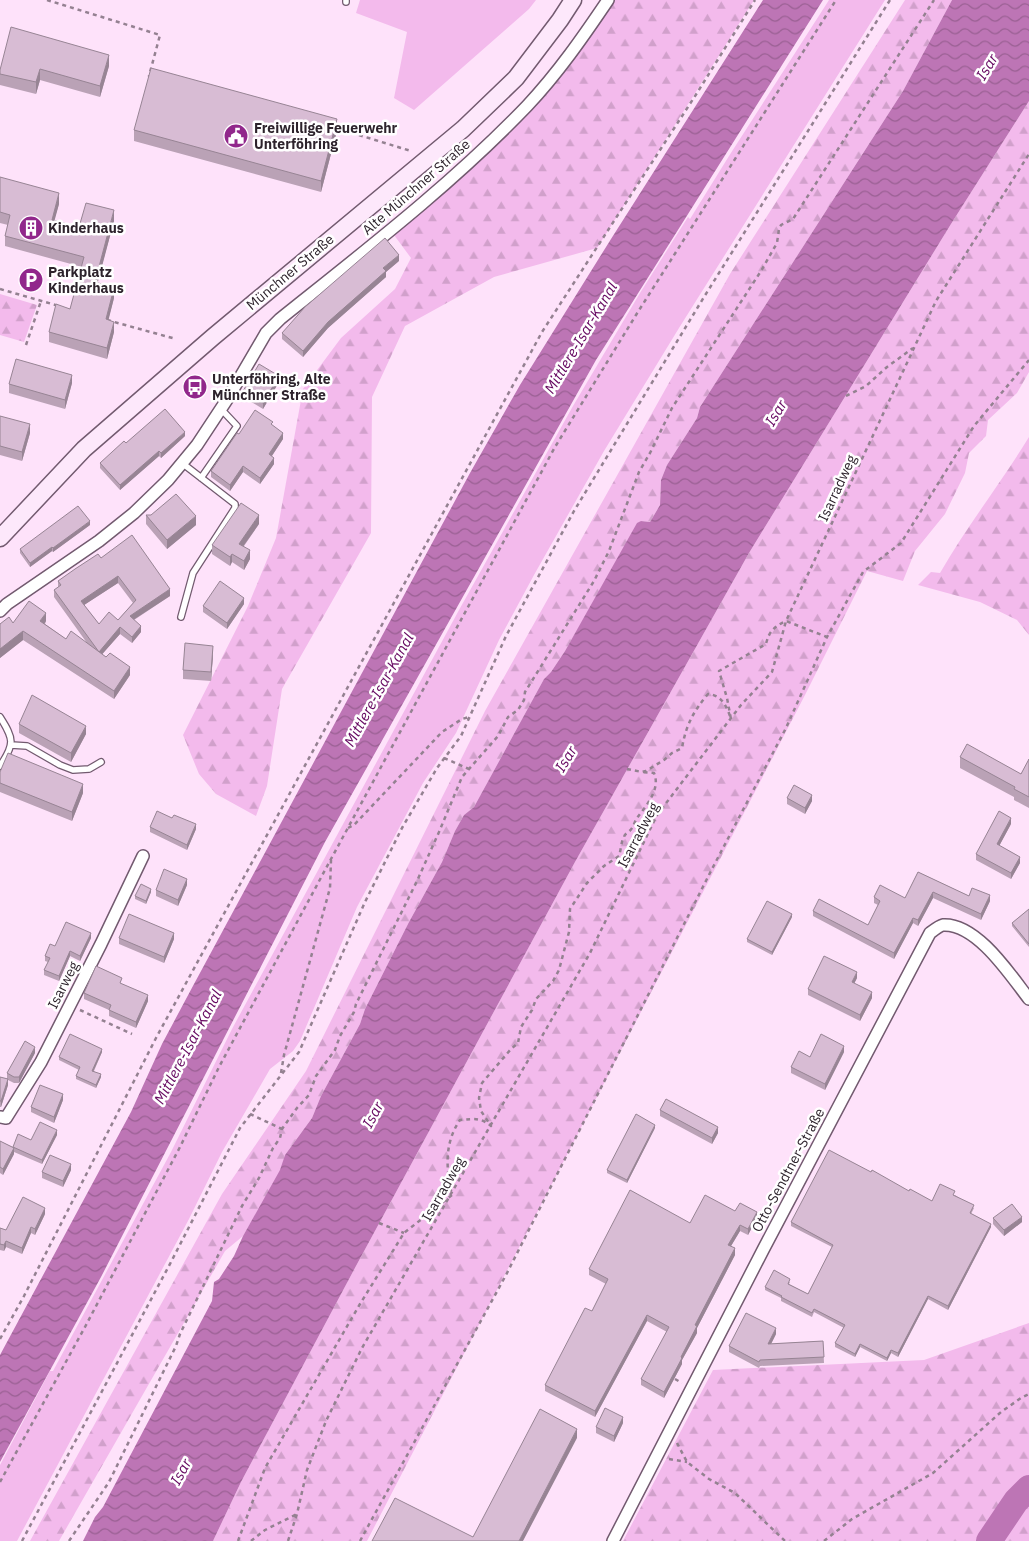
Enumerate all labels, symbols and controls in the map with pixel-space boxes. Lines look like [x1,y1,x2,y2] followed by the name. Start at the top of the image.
[971,50,1002,83] water label: Isar
[254,119,398,153] place label: Freiwillige Feuerwehr Unterföhring
[223,123,249,149] public building icon: Freiwillige Feuerwehr Unterföhring
[358,135,474,239] street label: Alte Münchner Straße
[18,215,44,241] building icon: Kinderhaus
[48,219,124,237] place label: Kinderhaus
[243,230,338,314] street label: Münchner Straße
[48,263,124,297] place label: Parkplatz Kinderhaus
[18,267,44,293] parking icon: Parkplatz Kinderhaus
[540,279,621,397] water label: Mittlere-Isar-Kanal
[212,370,331,404] place label: Unterföhring, Alte Münchner Straße
[182,374,208,400] bus stop icon: Unterföhring, Alte Münchner Straße
[760,396,791,429] water label: Isar
[814,451,861,524] street label: Isarradweg
[340,630,418,750] water label: Mittlere-Isar-Kanal
[550,742,581,775] water label: Isar
[613,799,663,871] street label: Isarradweg
[43,958,83,1012] street label: Isarweg
[149,986,226,1107] water label: Mittlere-Isar-Kanal
[358,1098,388,1131] water label: Isar
[748,1105,828,1235] street label: Otto-Sendtner-Straße
[417,1153,469,1224] street label: Isarradweg
[166,1455,196,1488] water label: Isar

